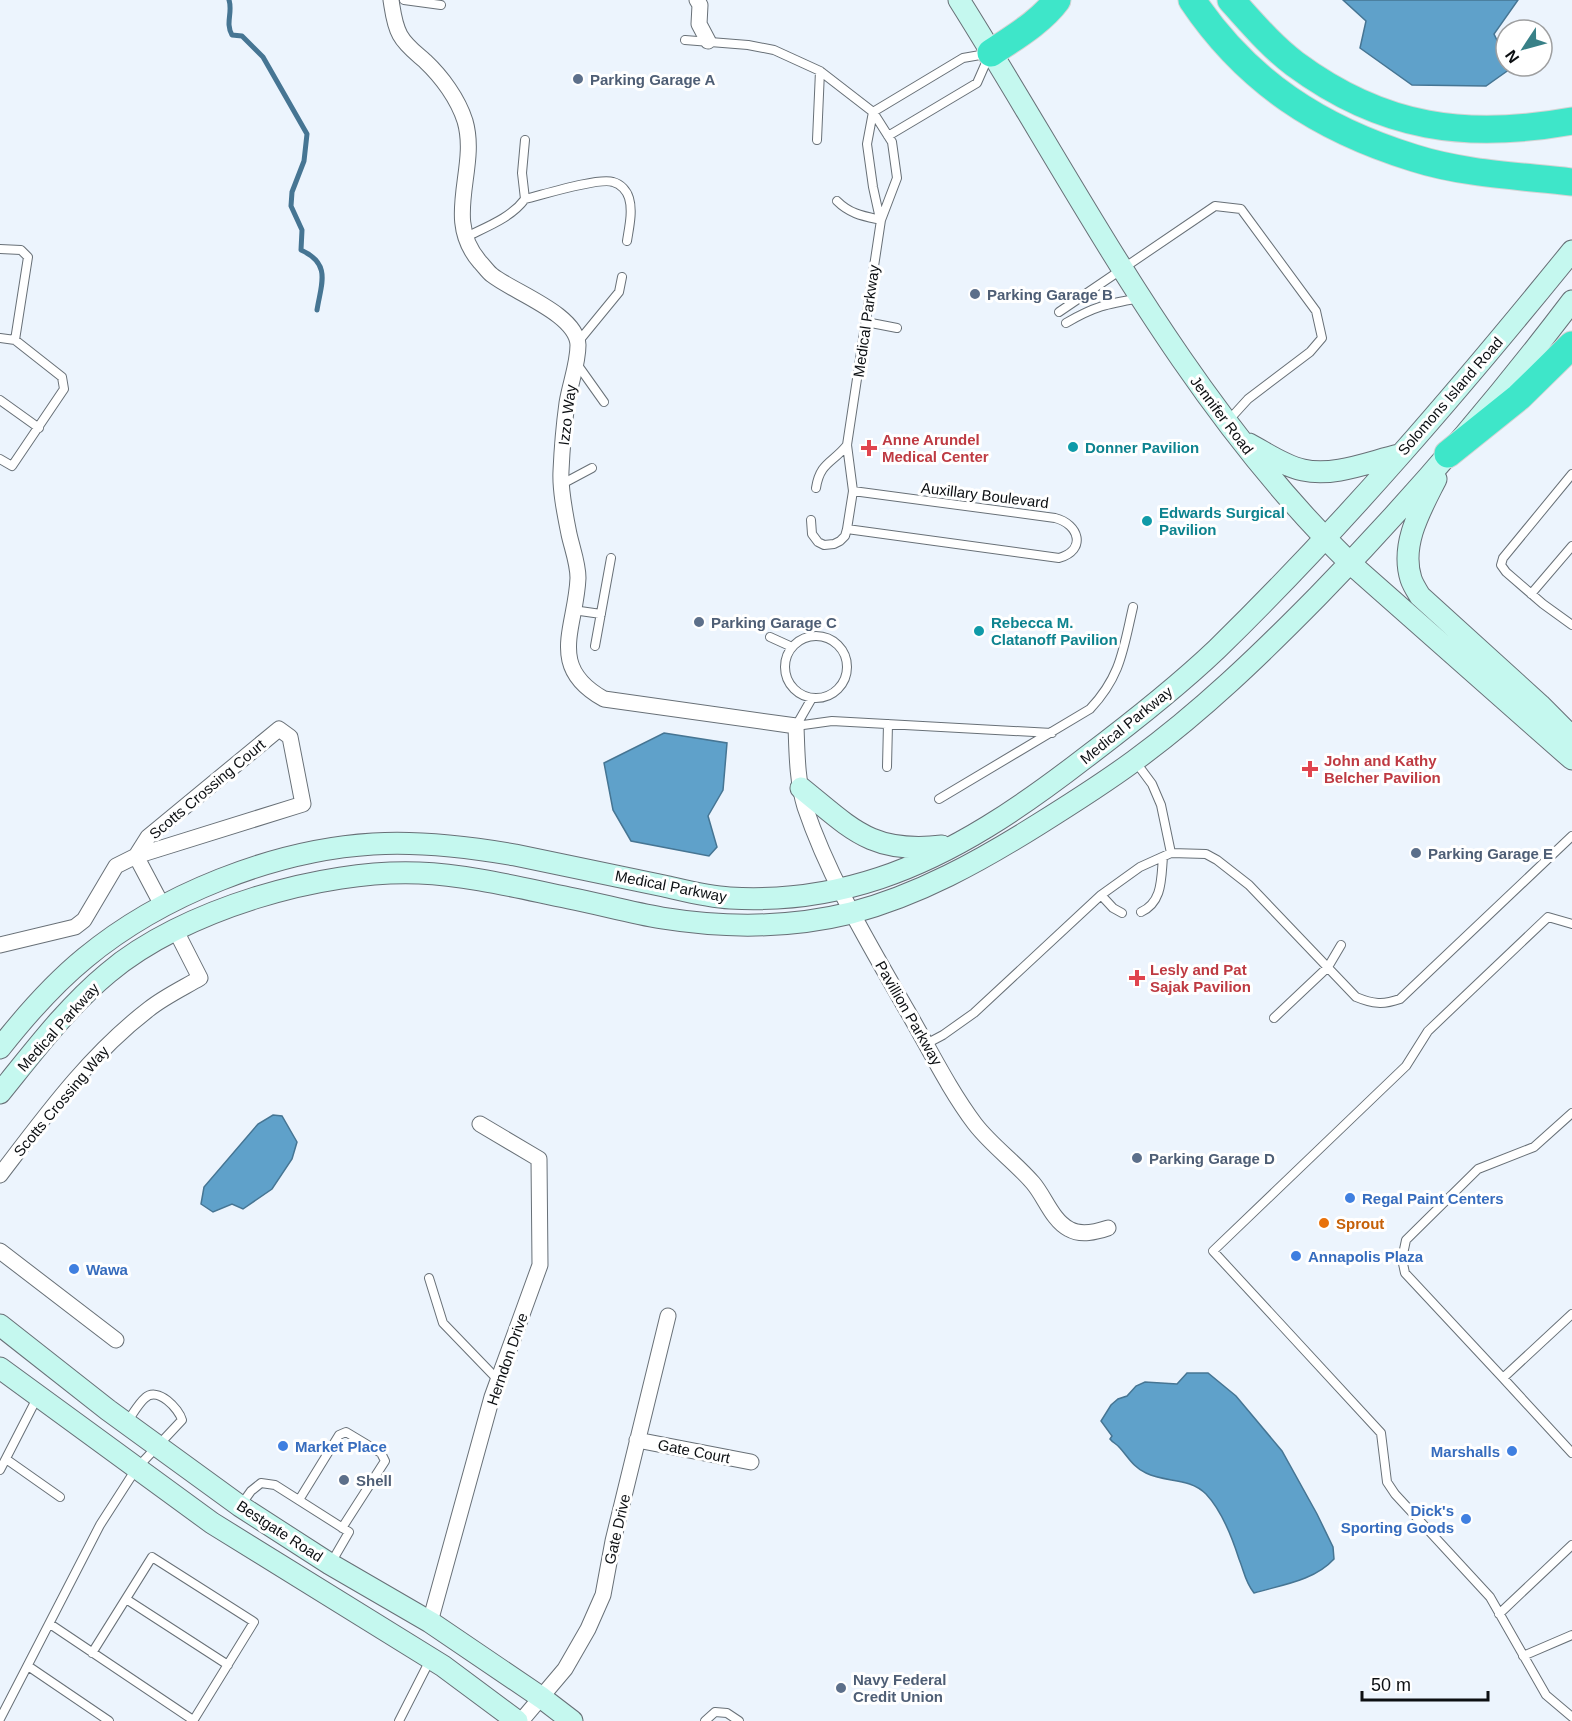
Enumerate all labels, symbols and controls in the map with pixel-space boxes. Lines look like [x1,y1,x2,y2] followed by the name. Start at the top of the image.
[1494,18,1554,78] north arrow
[1502,47,1523,66] text: N
[590,71,715,88] place label: Parking Garage A
[571,72,585,86] marker: Parking Garage A
[850,263,882,378] street label: Medical Parkway
[987,286,1113,303] place label: Parking Garage B
[968,287,982,301] marker: Parking Garage B
[1394,333,1506,459] street label: Solomons Island Road
[1187,373,1257,457] street label: Jennifer Road
[555,383,579,446] street label: Izzo Way
[882,431,989,465] place label: Anne Arundel Medical Center
[860,439,878,457] marker: Anne Arundel Medical Center
[1085,439,1199,456] place label: Donner Pavilion
[1066,440,1080,454] marker: Donner Pavilion
[920,479,1050,511] street label: Auxillary Boulevard
[1159,504,1285,538] place label: Edwards Surgical Pavilion
[1140,514,1154,528] marker: Edwards Surgical Pavilion
[711,614,837,631] place label: Parking Garage C
[991,614,1118,648] place label: Rebecca M. Clatanoff Pavilion
[692,615,706,629] marker: Parking Garage C
[972,624,986,638] marker: Rebecca M. Clatanoff Pavilion
[1077,682,1176,767] street label: Medical Parkway
[146,735,269,842] street label: Scotts Crossing Court
[1324,752,1441,786] place label: John and Kathy Belcher Pavilion
[1301,760,1319,778] marker: John and Kathy Belcher Pavilion
[1428,845,1553,862] place label: Parking Garage E
[1409,846,1423,860] marker: Parking Garage E
[614,867,729,905] street label: Medical Parkway
[872,958,946,1069] street label: Pavillion Parkway
[1150,961,1251,995] place label: Lesly and Pat Sajak Pavilion
[1128,969,1146,987] marker: Lesly and Pat Sajak Pavilion
[14,979,103,1075] street label: Medical Parkway
[10,1042,112,1160] street label: Scotts Crossing Way
[1149,1150,1275,1167] place label: Parking Garage D
[1130,1151,1144,1165] marker: Parking Garage D
[1362,1190,1504,1207] place label: Regal Paint Centers
[1343,1191,1357,1205] marker: Regal Paint Centers
[1336,1215,1384,1232] place label: Sprout
[1317,1216,1331,1230] marker: Sprout
[1308,1248,1424,1265] place label: Annapolis Plaza
[1289,1249,1303,1263] marker: Annapolis Plaza
[86,1261,129,1278] place label: Wawa
[67,1262,81,1276] marker: Wawa
[483,1311,531,1407] street label: Herndon Drive
[656,1436,732,1467] street label: Gate Court
[295,1438,387,1455] place label: Market Place
[276,1439,290,1453] marker: Market Place
[1431,1443,1500,1460] place label: Marshalls
[1505,1444,1519,1458] marker: Marshalls
[356,1472,392,1489] place label: Shell
[337,1473,351,1487] marker: Shell
[601,1492,633,1566] street label: Gate Drive
[234,1497,326,1565] street label: Bestgate Road
[1341,1502,1454,1536] place label: Dick's Sporting Goods
[1459,1512,1473,1526] marker: Dick's Sporting Goods
[1362,1664,1488,1702] scale bar
[853,1671,946,1705] place label: Navy Federal Credit Union
[1371,1675,1411,1695] text: 50 m
[834,1681,848,1695] marker: Navy Federal Credit Union

